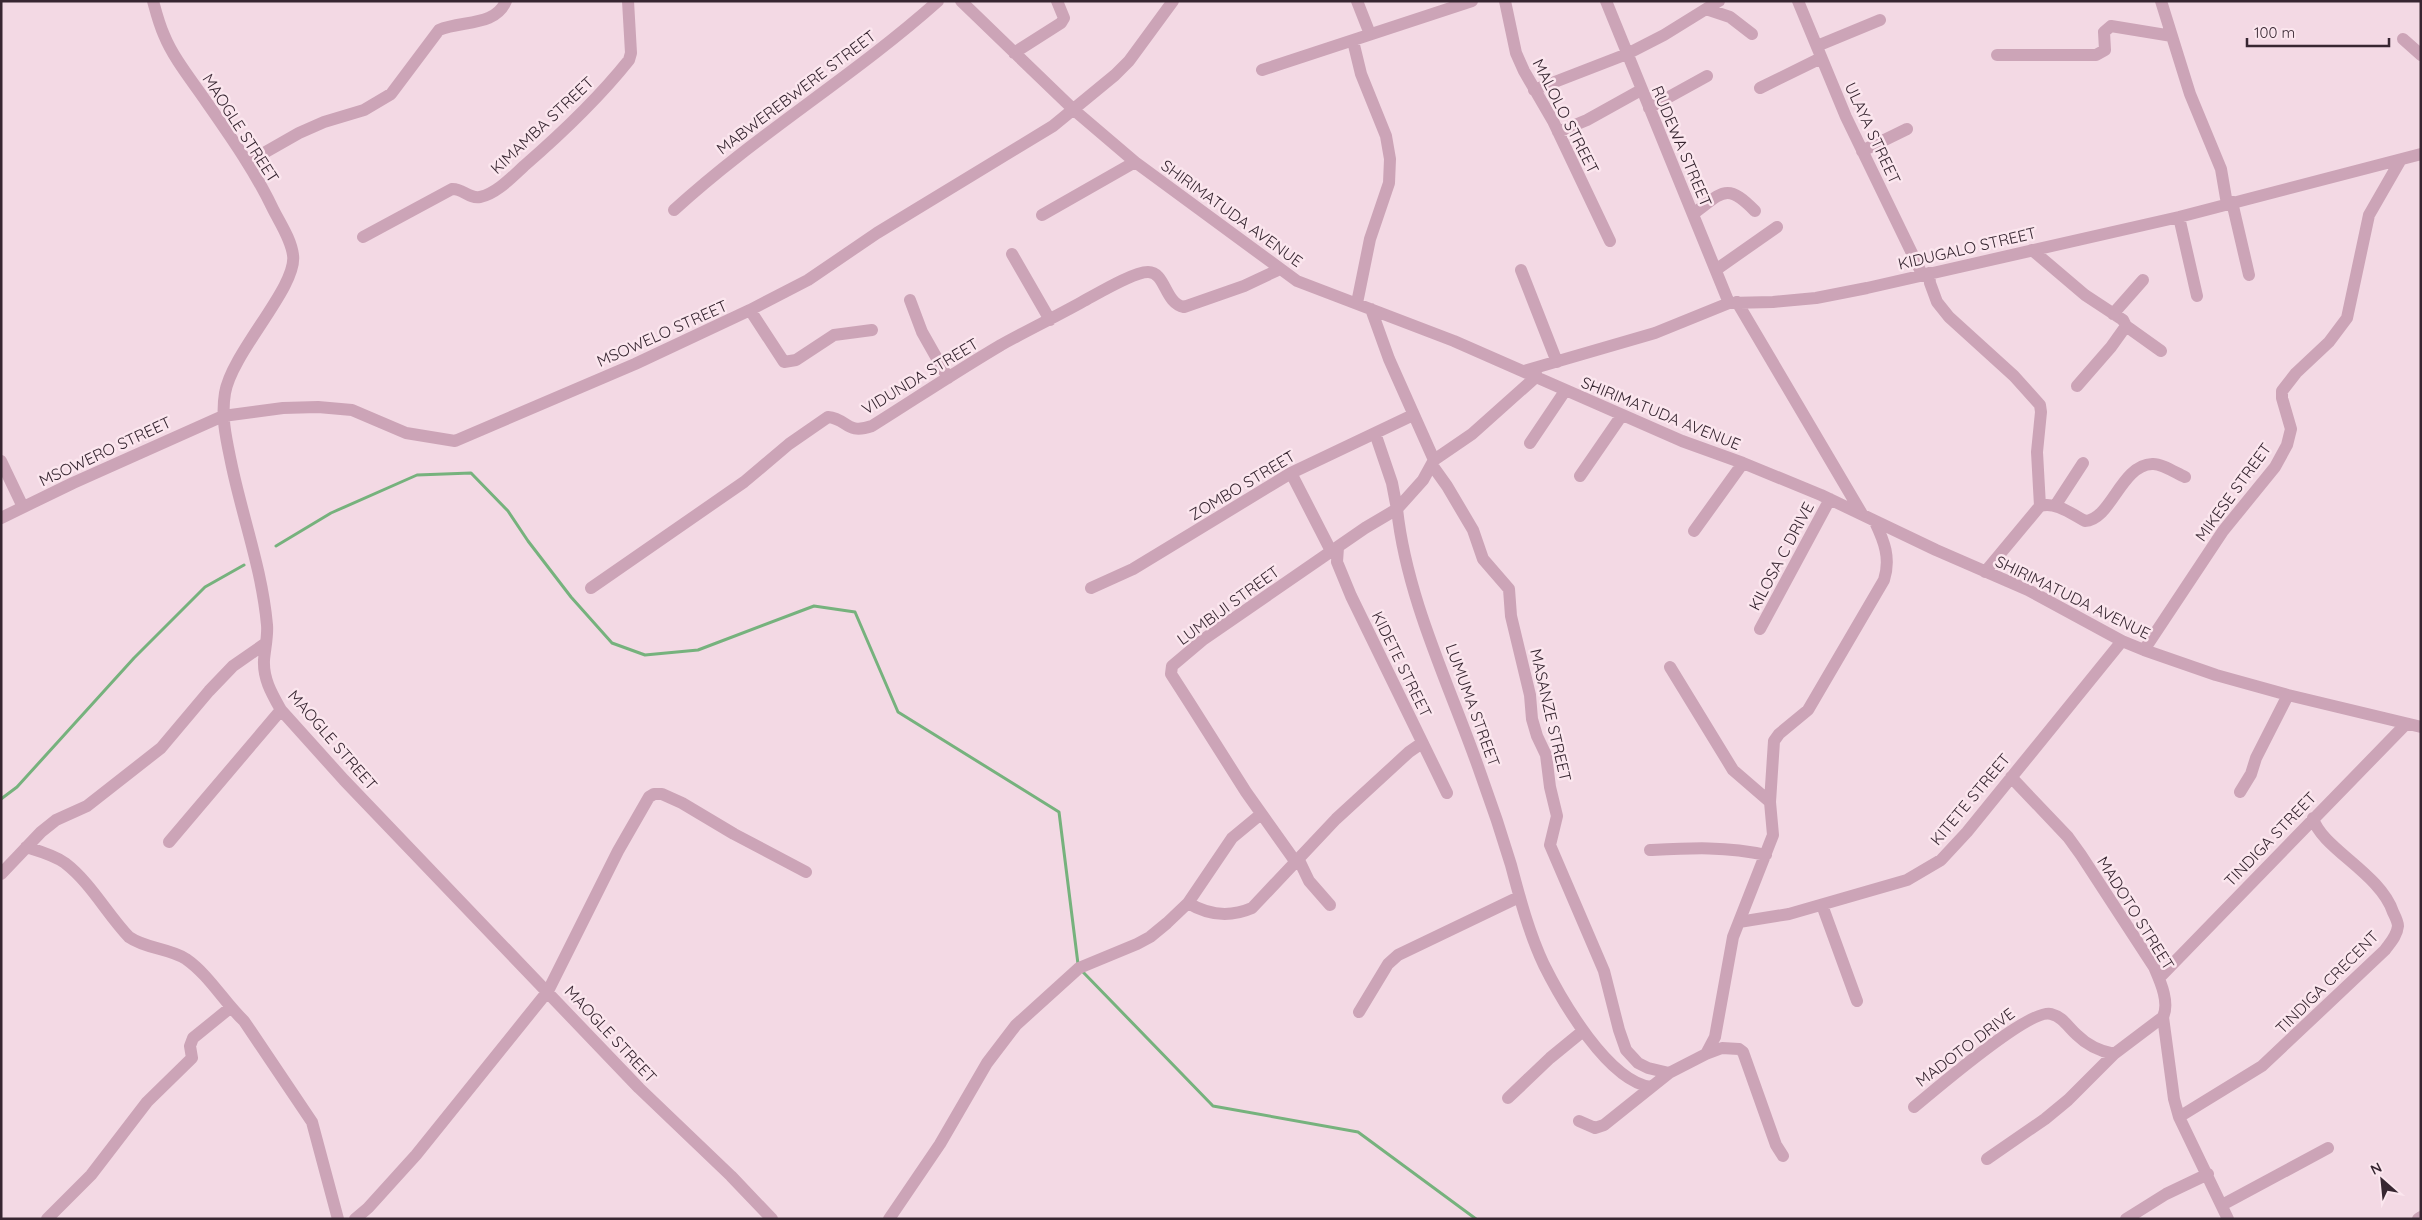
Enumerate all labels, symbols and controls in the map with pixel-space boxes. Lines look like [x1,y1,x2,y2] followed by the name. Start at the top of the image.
[2247,15,2390,47] scale bar
[2254,23,2295,42] text: 100 m
[712,25,880,159] street label: MABWEREBWERE STREET
[1528,55,1604,177] street label: MALOLO STREET
[198,70,284,187] street label: MAOGLE STREET
[486,72,598,178] street label: KIMAMBA STREET
[1841,79,1905,187] street label: ULAYA STREET
[1647,82,1717,210] street label: RUDEWA STREET
[1157,155,1307,271] street label: SHIRIMATUDA AVENUE
[1896,222,2038,274] street label: KIDUGALO STREET
[593,295,731,371] street label: MSOWELO STREET
[858,333,982,419] street label: VIDUNDA STREET
[1578,372,1744,454] street label: SHIRIMATUDA AVENUE
[36,412,174,490] street label: MSOWERO STREET
[2191,439,2276,545] street label: MIKESE STREET
[1185,445,1299,524] street label: ZOMBO STREET
[1744,498,1818,614] street label: KILOSA C DRIVE
[1992,551,2154,643] street label: SHIRIMATUDA AVENUE
[1173,561,1283,649] street label: LUMBIJI STREET
[1368,608,1436,721] street label: KIDETE STREET
[1441,641,1505,770] street label: LUMUMA STREET
[1526,647,1576,784] street label: MASANZE STREET
[284,686,382,794] street label: MAOGLE STREET
[1926,749,2014,849] street label: KITETE STREET
[2220,787,2320,891] street label: TINDIGA STREET
[2093,852,2179,974] street label: MADOTO STREET
[2271,926,2383,1038] street label: TINDIGA CRECENT
[561,981,662,1087] street label: MAOGLE STREET
[1911,1003,2019,1091] street label: MADOTO DRIVE
[2357,1155,2407,1205] north arrow
[2367,1158,2385,1179] text: N

